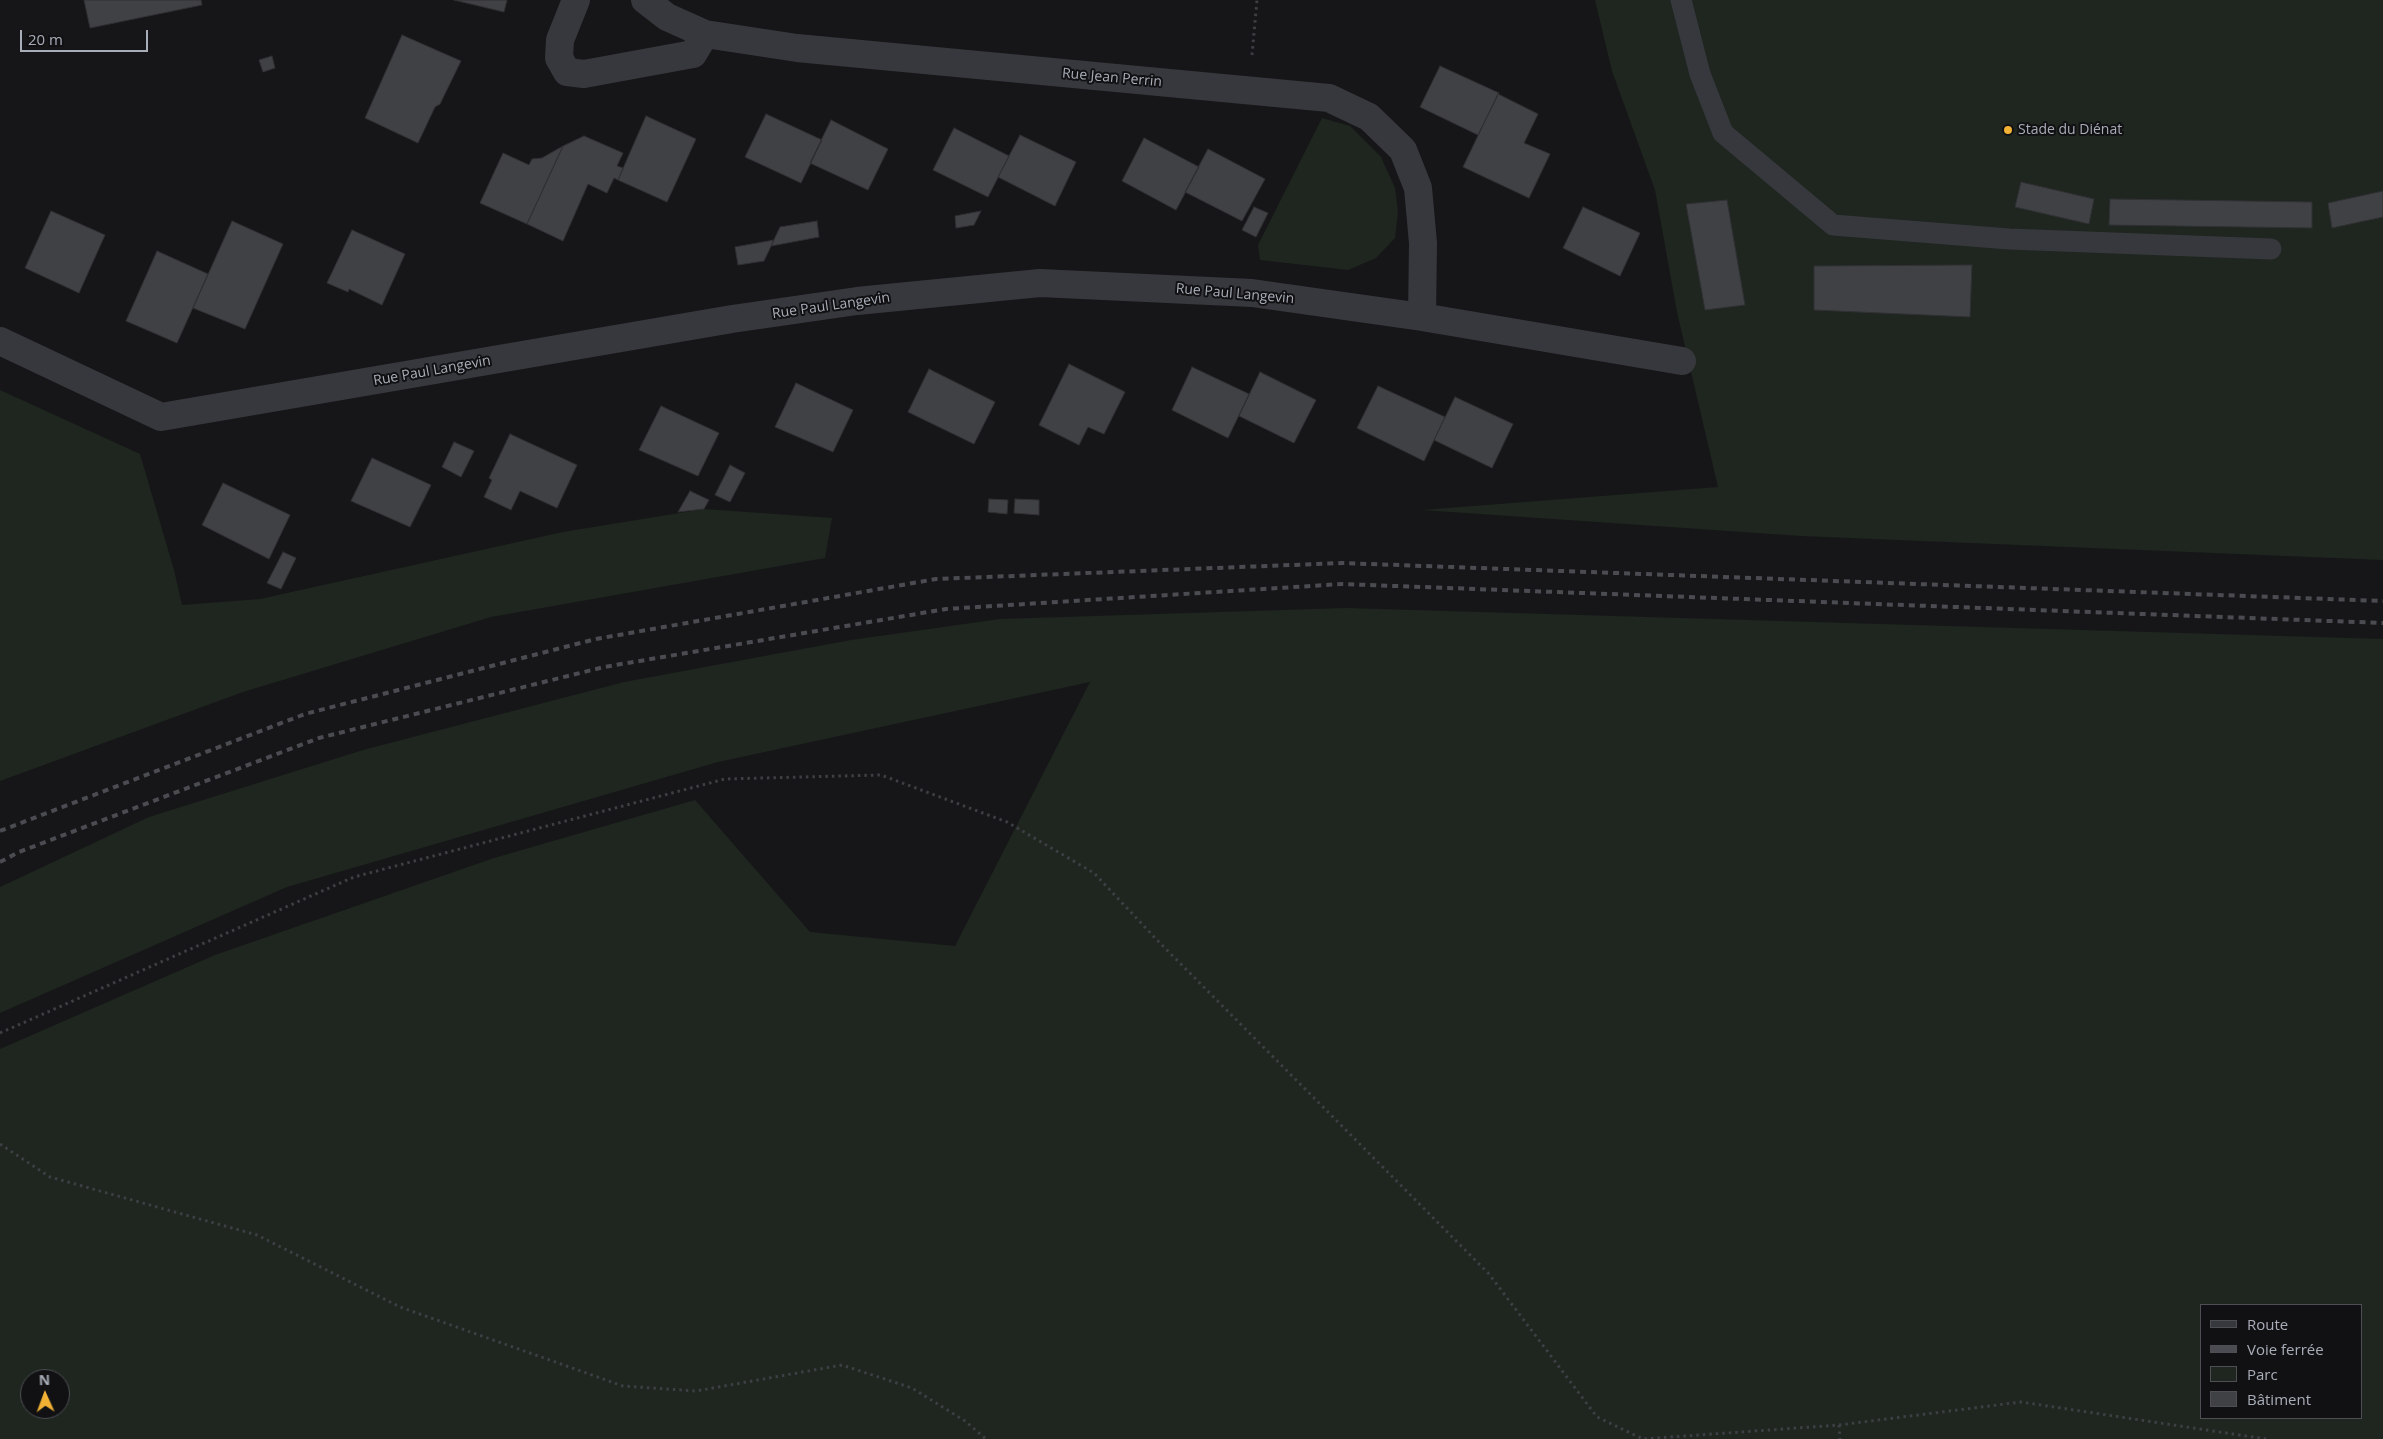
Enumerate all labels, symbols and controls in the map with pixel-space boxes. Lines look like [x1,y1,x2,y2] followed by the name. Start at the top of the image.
[22,20,150,52] scale bar
[28,29,63,49] text: 20 m
[1061,65,1163,91] street label: Rue Jean Perrin
[2018,122,2122,138] place label: Stade du Diénat
[2002,124,2014,136] marker: Stade du Diénat
[1175,280,1295,308] street label: Rue Paul Langevin
[771,289,891,323] street label: Rue Paul Langevin
[372,352,492,390] street label: Rue Paul Langevin
[2200,1304,2363,1419] legend
[2247,1314,2288,1334] text: Route
[2247,1339,2324,1359] text: Voie ferrée
[2247,1364,2278,1384] text: Parc
[20,1369,70,1419] north arrow
[38,1370,51,1389] text: N
[2247,1389,2311,1409] text: Bâtiment

